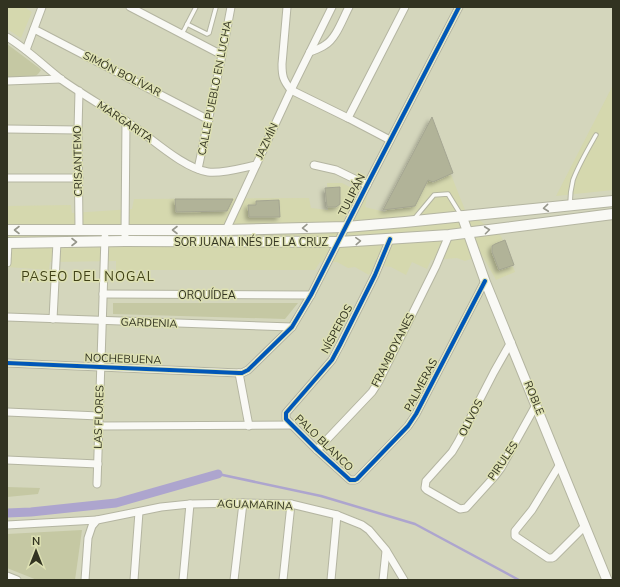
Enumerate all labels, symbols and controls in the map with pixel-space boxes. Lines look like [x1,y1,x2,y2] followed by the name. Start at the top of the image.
[195,19,235,157] street label: CALLE PUEBLO EN LUCHA
[81,47,164,100] street label: SIMÓN BOLÍVAR
[94,98,156,146] street label: MARGARITA
[251,120,282,162] street label: JAZMÍN
[70,125,86,197] street label: CRISANTEMO
[334,171,369,219] street label: TULIPÁN
[543,203,549,212] one-way arrow
[302,224,308,232] one-way arrow
[14,226,20,234] one-way arrow
[172,226,178,234] one-way arrow
[484,226,491,235] one-way arrow
[174,234,329,250] street label: SOR JUANA INÉS DE LA CRUZ
[355,236,361,245] one-way arrow
[71,238,77,246] one-way arrow
[21,268,155,286] district label: PASEO DEL NOGAL
[178,287,236,303] street label: ORQUÍDEA
[317,301,356,356] street label: NÍSPEROS
[368,310,418,390] street label: FRAMBOYANES
[120,315,178,331] street label: GARDENIA
[84,350,162,368] street label: NOCHEBUENA
[401,356,441,414] street label: PALMERAS
[520,379,548,417] street label: ROBLE
[90,385,108,449] street label: LAS FLORES
[455,397,487,439] street label: OLIVOS
[291,411,357,475] street label: PALO BLANCO
[484,438,522,484] street label: PIRULES
[217,496,293,514] street label: AGUAMARINA
[16,531,56,571] north arrow
[32,534,40,549] text: N

